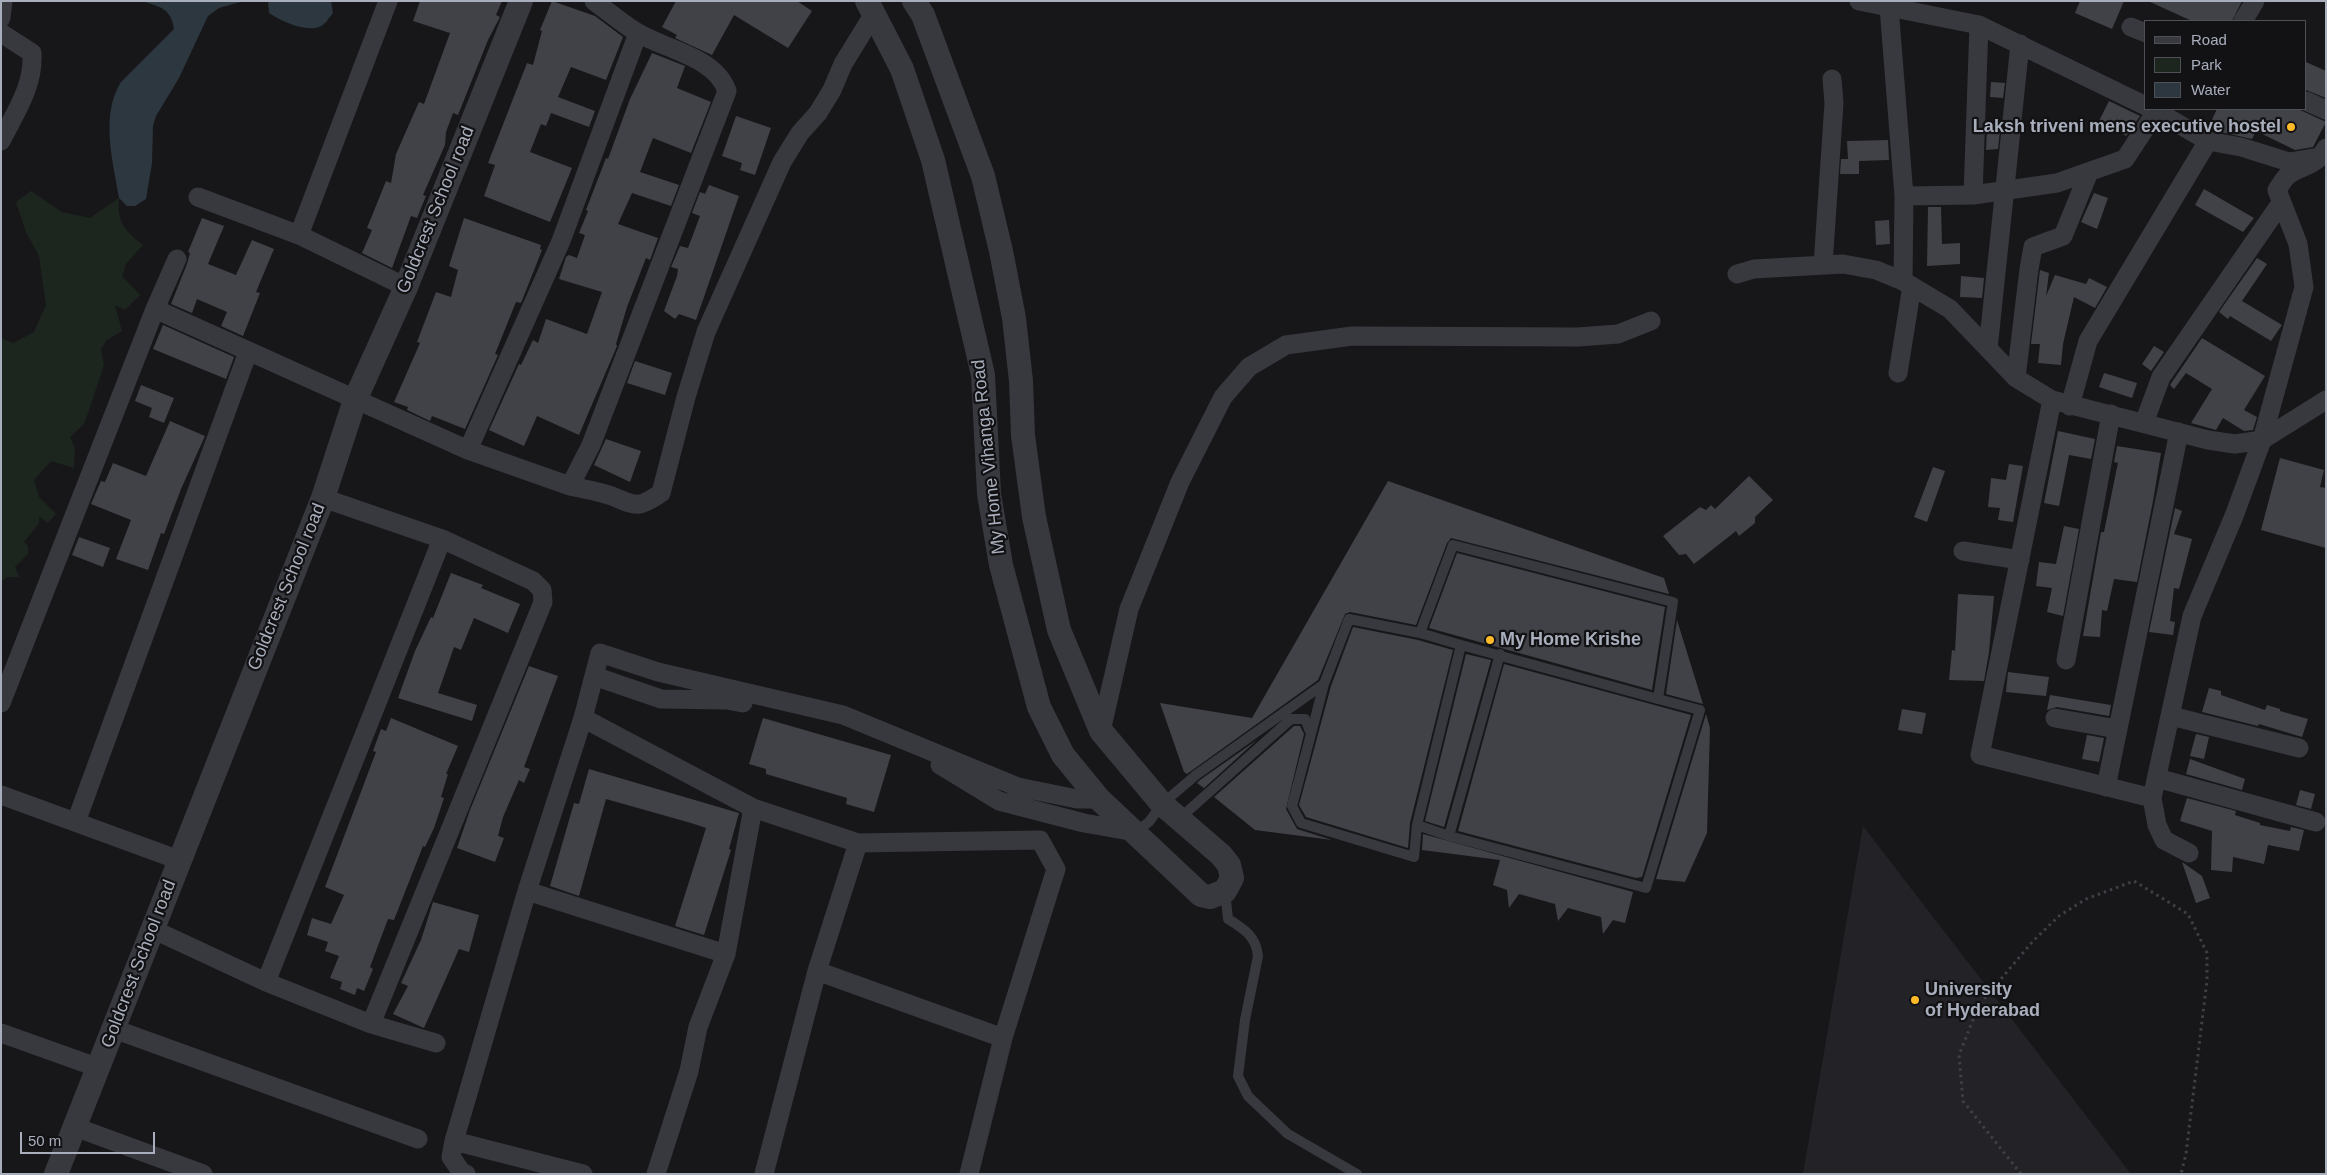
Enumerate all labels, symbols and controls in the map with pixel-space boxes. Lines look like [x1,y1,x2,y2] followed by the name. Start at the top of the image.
[2144,20,2307,110] legend
[2191,31,2227,48] text: Road
[2191,56,2222,73] text: Park
[2191,81,2230,98] text: Water
[1973,116,2281,138] place label: Laksh triveni mens executive hostel
[2285,121,2297,133] marker: Laksh triveni mens executive hostel
[393,123,479,297] street label: Goldcrest School road
[968,359,1010,555] street label: My Home Vihanga Road
[244,500,330,674] street label: Goldcrest School road
[1500,629,1641,651] place label: My Home Krishe
[1484,634,1496,646] marker: My Home Krishe
[97,877,181,1051] street label: Goldcrest School road
[1925,979,2040,1022] place label: University of Hyderabad
[1909,994,1921,1006] marker: University of Hyderabad
[22,1122,158,1154] scale bar
[28,1132,61,1149] text: 50 m

